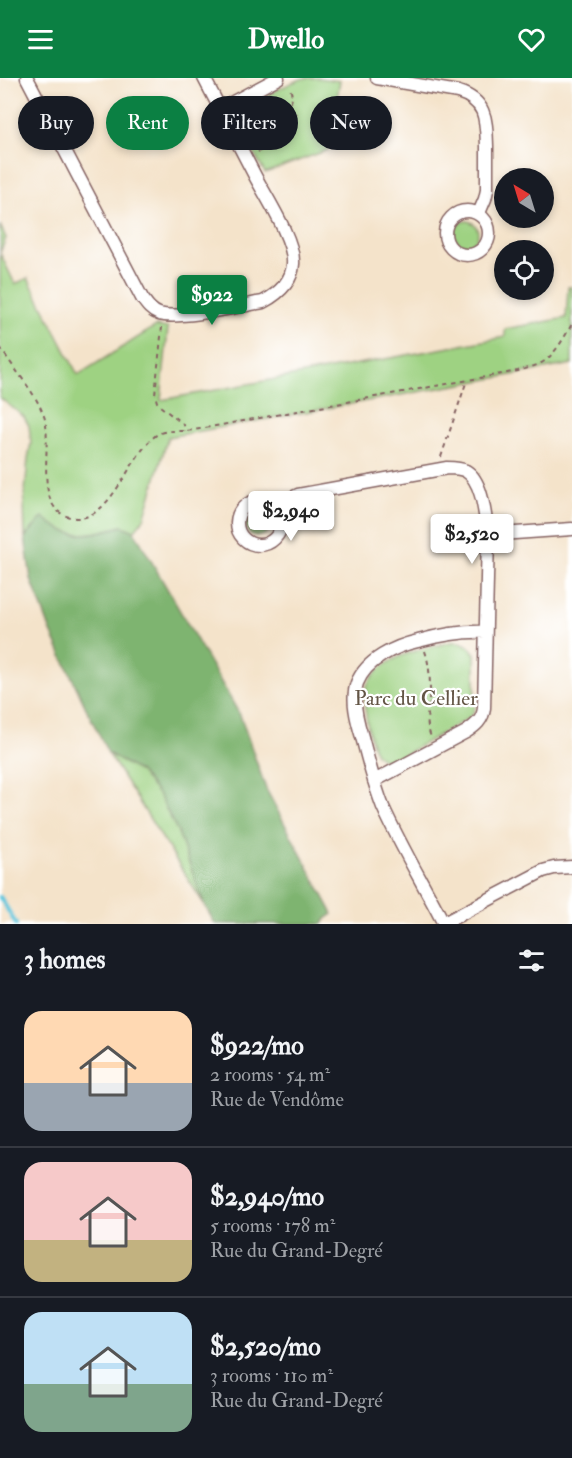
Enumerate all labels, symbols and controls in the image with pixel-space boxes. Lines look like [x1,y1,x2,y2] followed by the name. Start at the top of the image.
[24,23,57,56] icon: menu
[248,23,324,56] text: Dwello
[515,23,548,56] icon: heart
[18,96,94,150] chip: Buy
[106,96,189,150] chip: Rent
[201,96,298,150] chip: Filters
[310,96,392,150] chip: New
[494,168,554,228] north arrow
[494,168,554,300] map controls
[494,240,554,300] button: locate
[176,275,248,326] pin: $922
[191,282,233,307] text: $922
[242,491,340,542] pin: $2,940
[262,498,320,523] text: $2,940
[423,514,521,565] pin: $2,520
[445,521,500,546] text: $2,520
[354,685,478,712] park label: Parc du Cellier
[24,944,105,976] text: 3 homes
[515,944,548,977] icon: filters
[210,1030,304,1062] text: $922/mo
[72,1035,144,1107] icon: home
[210,1062,330,1087] text: 2 rooms · 54 m²
[210,1087,344,1112] text: Rue de Vendôme
[210,1181,324,1213] text: $2,940/mo
[72,1186,144,1258] icon: home
[210,1213,335,1238] text: 5 rooms · 178 m²
[210,1238,383,1263] text: Rue du Grand-Degré
[210,1331,321,1363] text: $2,520/mo
[72,1336,144,1408] icon: home
[210,1363,333,1388] text: 3 rooms · 110 m²
[210,1388,383,1413] text: Rue du Grand-Degré

